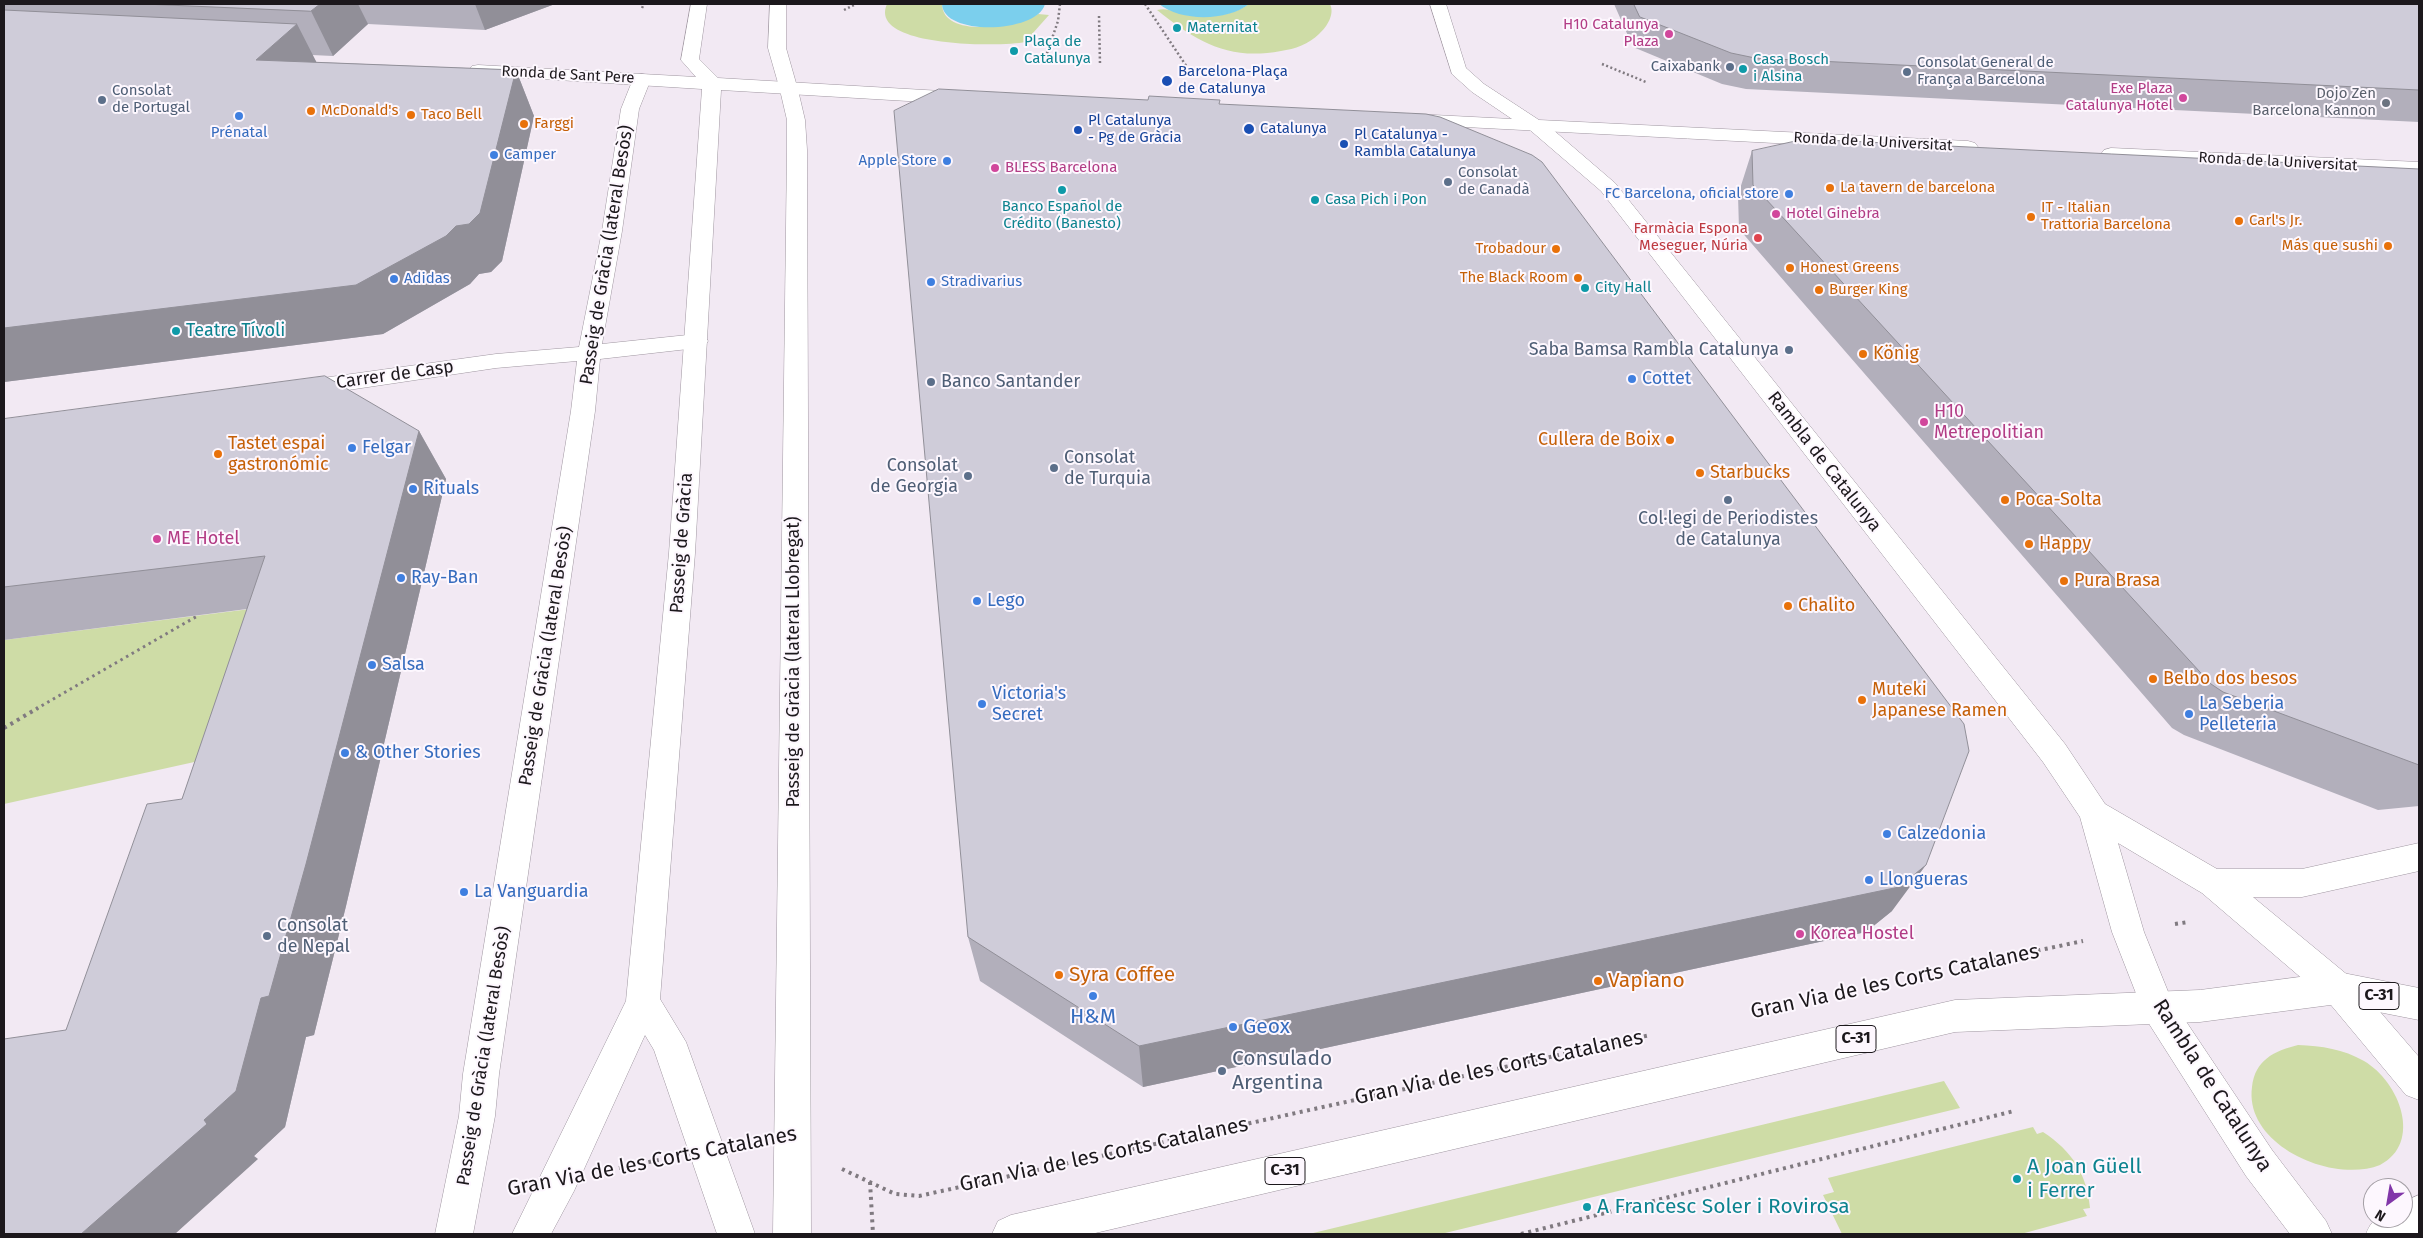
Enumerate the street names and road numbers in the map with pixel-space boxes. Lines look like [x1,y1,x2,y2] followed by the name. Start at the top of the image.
[501,63,635,87] street label: Ronda de Sant Pere
[576,124,638,386] street label: Passeig de Gràcia (lateral Besòs)
[1793,129,1953,155] street label: Ronda de la Universitat
[2198,149,2358,175] street label: Ronda de la Universitat
[335,356,455,394] street label: Carrer de Casp
[1763,388,1885,536] street label: Rambla de Catalunya
[666,472,698,614] street label: Passeig de Gràcia
[783,516,805,808] street label: Passeig de Gràcia (lateral Llobregat)
[515,525,577,787] street label: Passeig de Gràcia (lateral Besòs)
[453,925,515,1187] street label: Passeig de Gràcia (lateral Besòs)
[1748,939,2042,1025] street label: Gran Via de les Corts Catalanes
[2359,982,2399,1009] road number: C-31
[2147,995,2277,1177] street label: Rambla de Catalunya
[1352,1025,1646,1111] street label: Gran Via de les Corts Catalanes
[1836,1026,1876,1052] road number: C-31
[957,1112,1251,1198] street label: Gran Via de les Corts Catalanes
[505,1122,799,1202] street label: Gran Via de les Corts Catalanes
[1265,1158,1305,1184] road number: C-31

